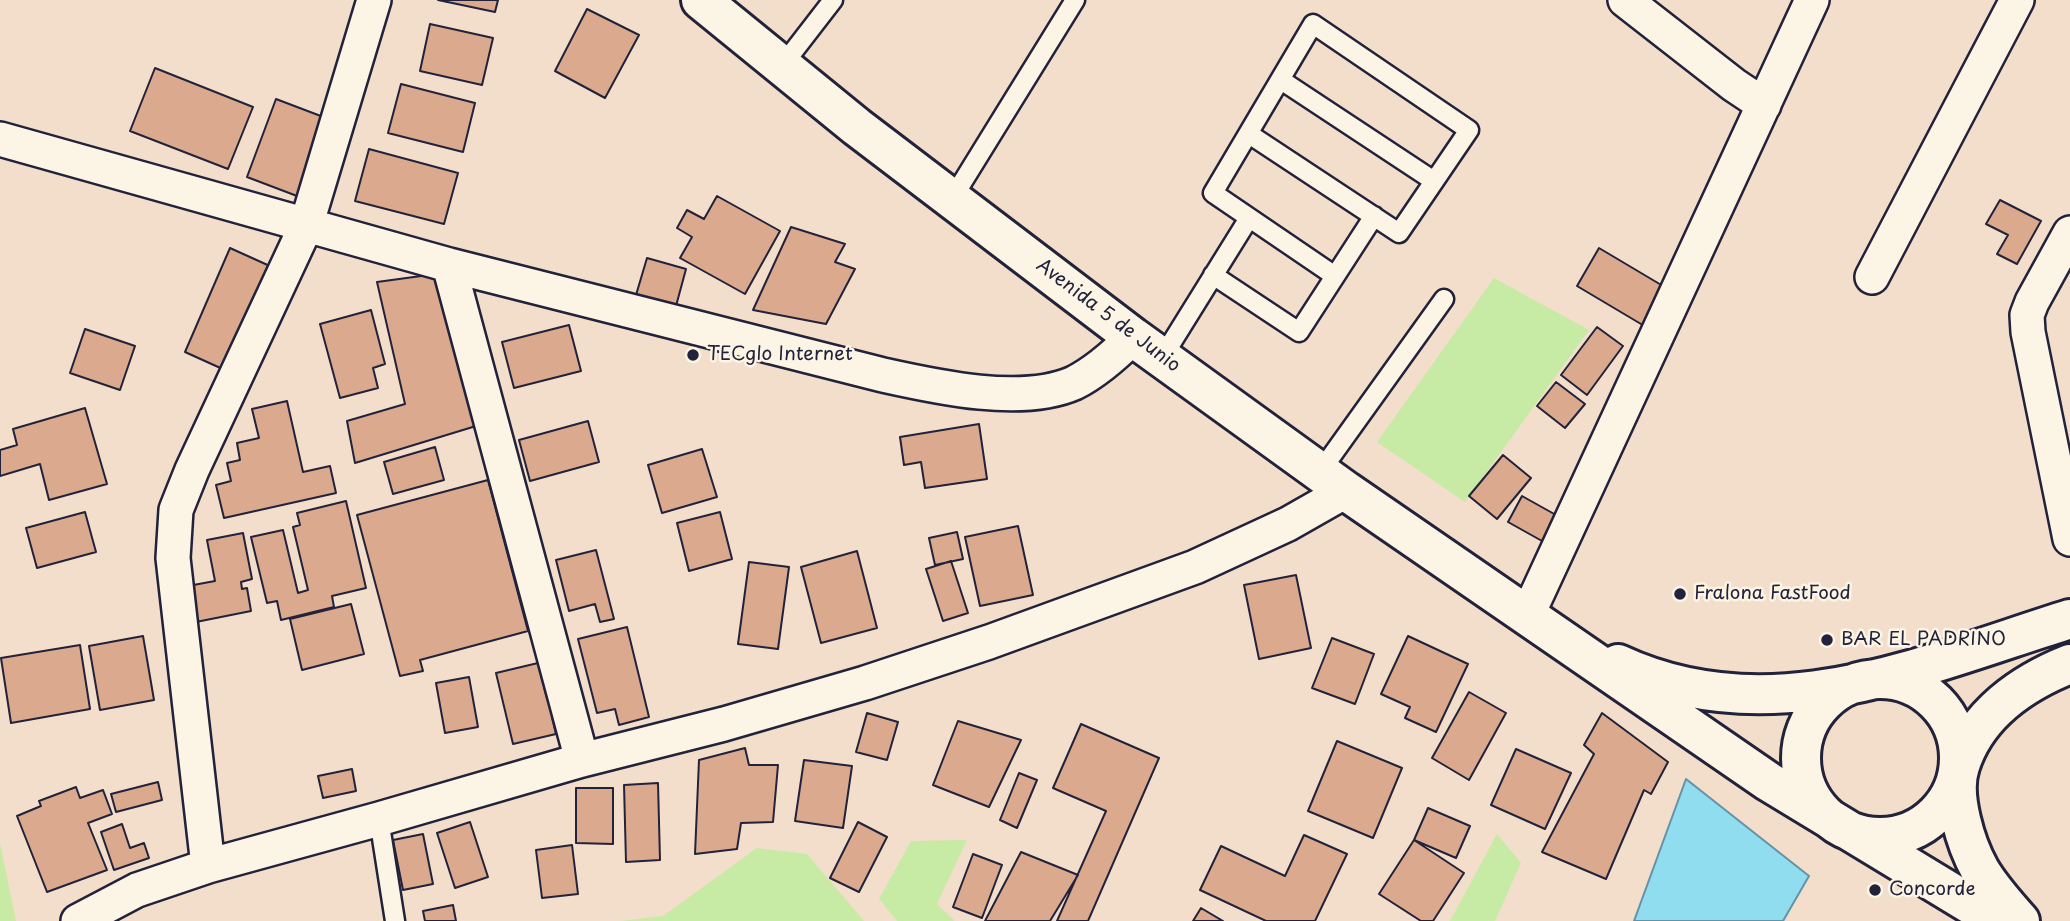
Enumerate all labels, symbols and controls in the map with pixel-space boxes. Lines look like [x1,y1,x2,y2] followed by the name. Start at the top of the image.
[1032,254,1184,378] street label: Avenida 5 de Junio
[707,344,853,366] place label: TECglo Internet
[685,347,701,363] marker: TECglo Internet
[1694,583,1851,605] place label: Fralona FastFood
[1672,586,1688,602] marker: Fralona FastFood
[1841,629,2006,651] place label: BAR EL PADRINO
[1819,632,1835,648] marker: BAR EL PADRINO
[1889,879,1975,901] place label: Concorde
[1867,882,1883,898] marker: Concorde

